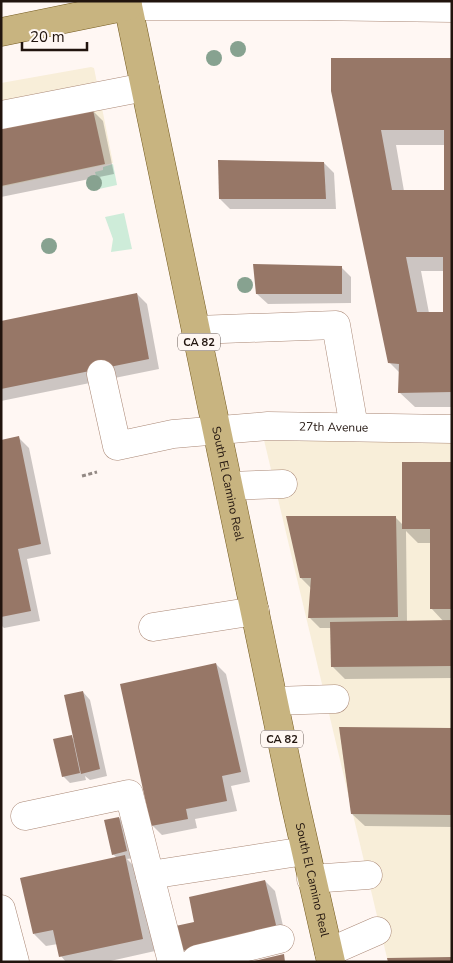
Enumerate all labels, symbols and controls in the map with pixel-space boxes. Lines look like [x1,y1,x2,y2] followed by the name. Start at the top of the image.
[22,20,88,52] scale bar
[30,27,65,47] text: 20 m
[178,334,220,351] road number: CA 82
[299,419,368,436] street label: 27th Avenue
[208,425,248,543] street label: South El Camino Real
[261,731,303,748] road number: CA 82
[292,821,333,939] street label: South El Camino Real

